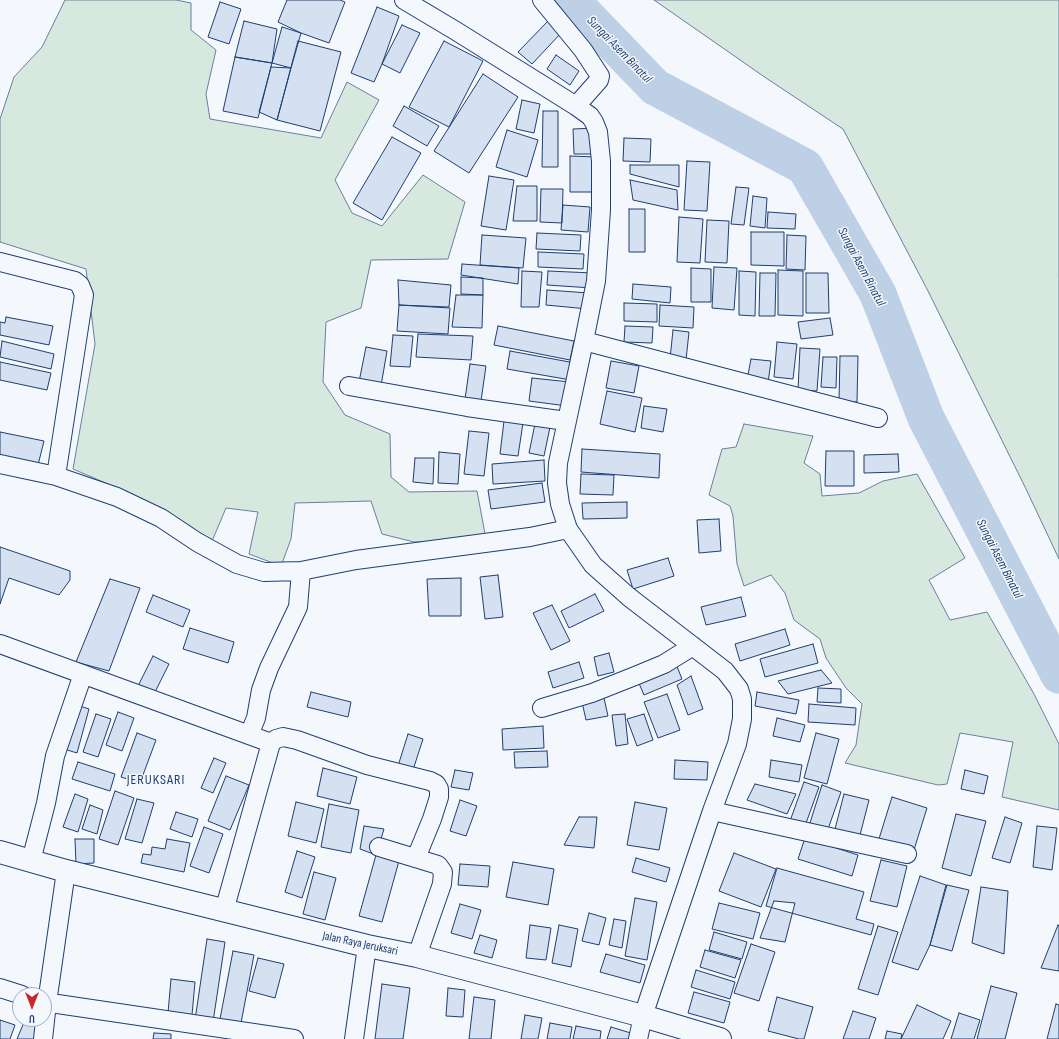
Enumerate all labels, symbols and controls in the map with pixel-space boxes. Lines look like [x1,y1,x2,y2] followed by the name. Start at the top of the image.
[583,13,655,87] water label: Sungai Asem Binatul
[834,225,888,309] water label: Sungai Asem Binatul
[972,517,1026,601] water label: Sungai Asem Binatul
[127,772,185,788] district label: JERUKSARI
[321,929,399,959] street label: Jalan Raya Jeruksari
[12,987,52,1027] north arrow
[29,1012,35,1025] text: U

